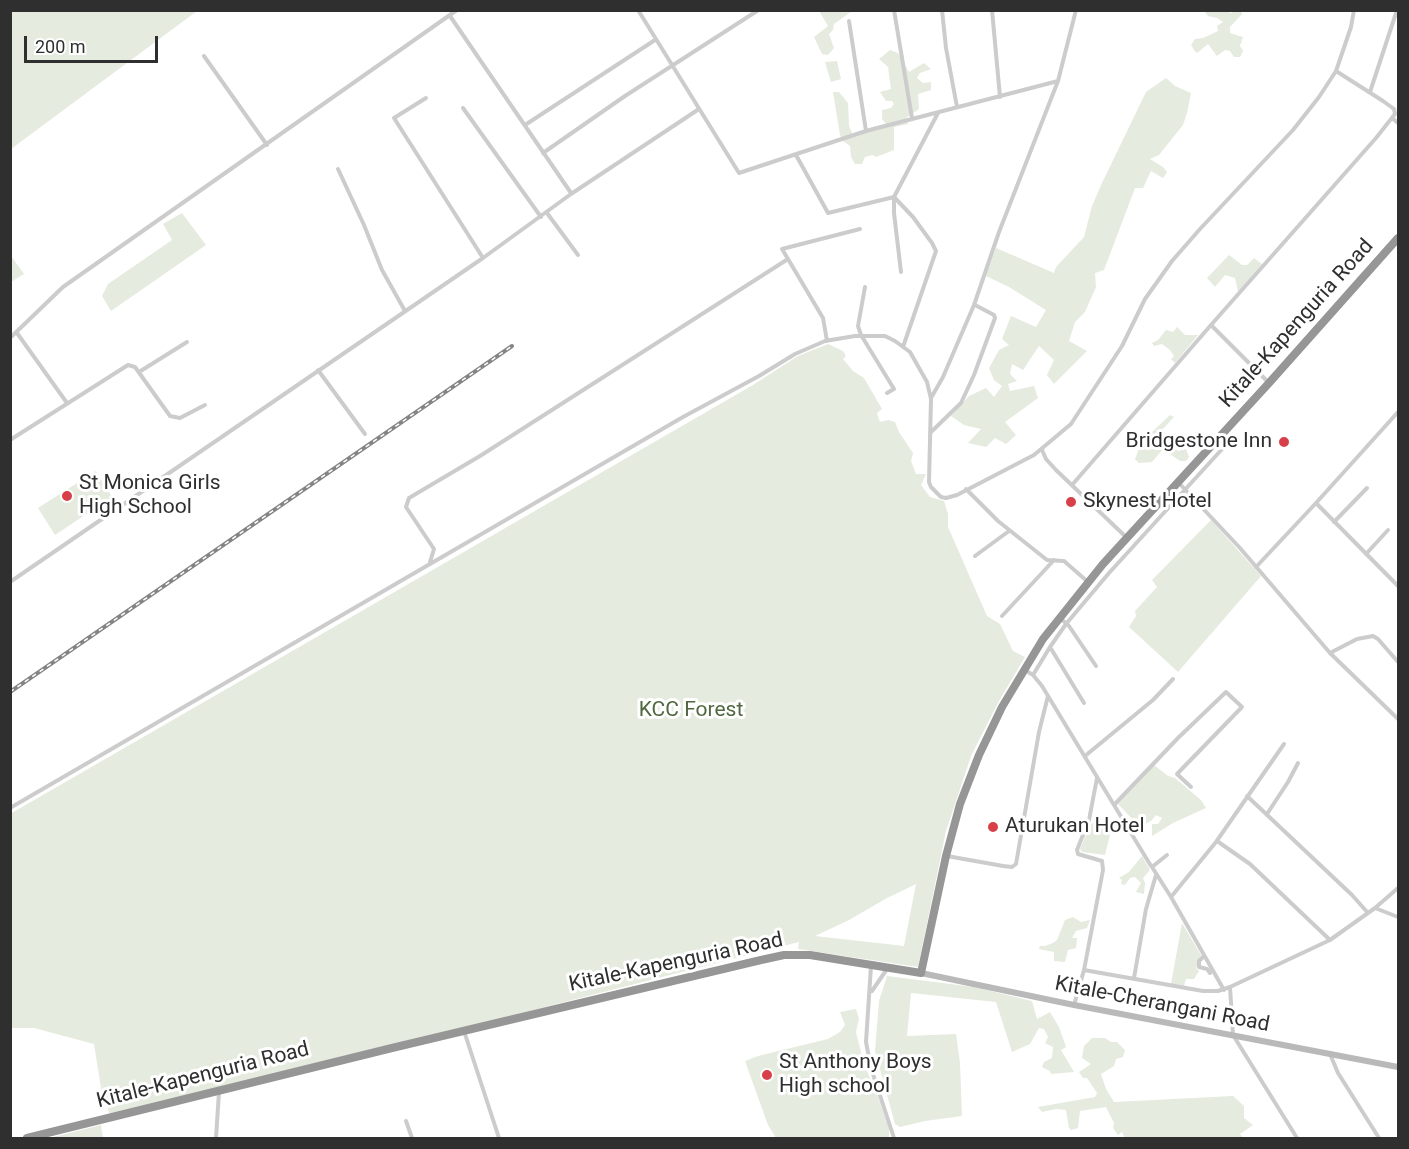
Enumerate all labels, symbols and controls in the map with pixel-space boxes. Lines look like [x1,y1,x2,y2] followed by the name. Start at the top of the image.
[27,24,160,62] scale bar
[35,36,86,57] text: 200 m
[1215,235,1379,413] street label: Kitale-Kapenguria Road
[1126,429,1272,455] place label: Bridgestone Inn
[1277,435,1291,449] marker: Bridgestone Inn
[79,471,221,521] place label: St Monica Girls High School
[60,489,74,503] marker: St Monica Girls High School
[1083,489,1212,515] place label: Skynest Hotel
[1064,495,1078,509] marker: Skynest Hotel
[639,698,743,724] park label: KCC Forest
[1005,814,1145,840] place label: Aturukan Hotel
[986,820,1000,834] marker: Aturukan Hotel
[567,928,785,998] street label: Kitale-Kapenguria Road
[1053,972,1271,1038] street label: Kitale-Cherangani Road
[94,1037,312,1115] street label: Kitale-Kapenguria Road
[779,1050,932,1100] place label: St Anthony Boys High school
[760,1068,774,1082] marker: St Anthony Boys High school

